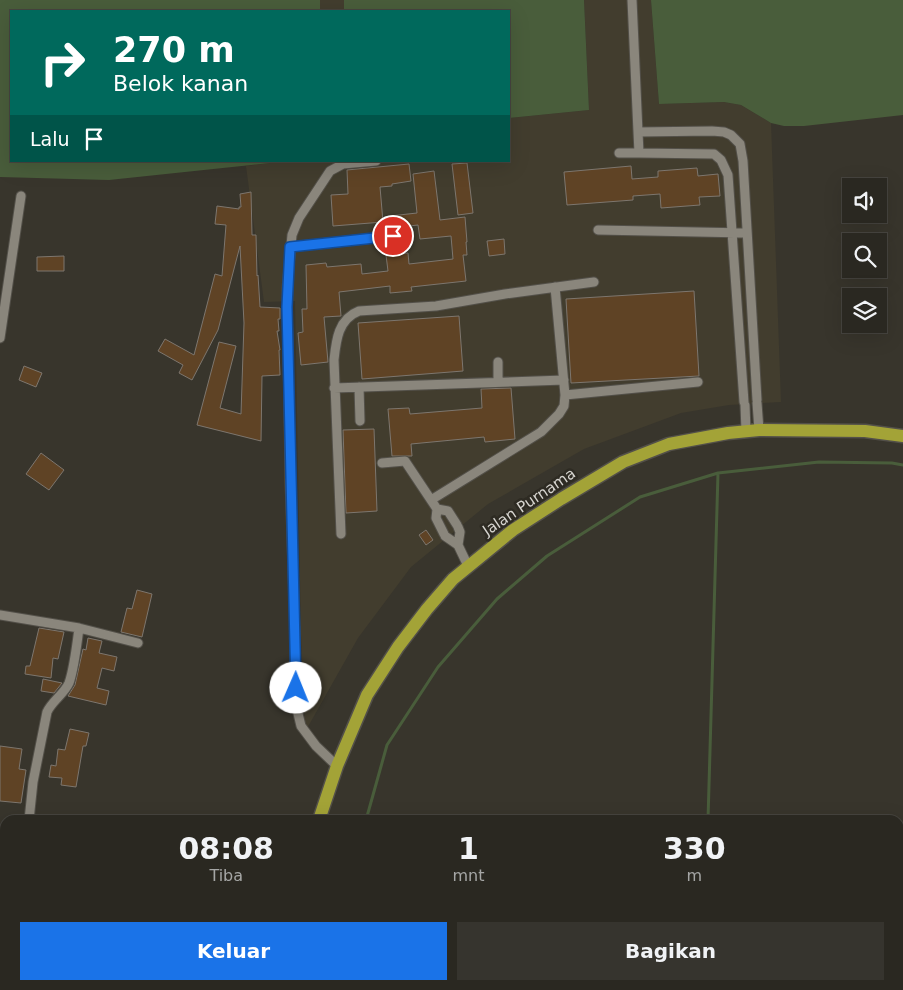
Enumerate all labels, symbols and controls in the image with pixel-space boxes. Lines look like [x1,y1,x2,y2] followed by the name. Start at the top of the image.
[30,30,95,95] icon: right
[113,30,235,70] text: 270 m
[113,71,248,96] text: Belok kanan
[80,125,108,153] icon: arrive
[30,128,70,150] text: Lalu
[842,178,887,333] map controls
[842,178,887,223] button: sound
[372,215,414,257] pin
[379,222,407,250] icon: arrive
[842,233,887,278] button: search
[842,288,887,333] button: layers
[478,464,579,540] street label: Jalan Purnama
[269,661,321,713] position arrow
[178,831,274,866] text: 08:08
[458,831,479,866] text: 1
[663,831,726,866] text: 330
[209,866,243,885] text: Tiba
[452,866,484,885] text: mnt
[686,866,702,885] text: m
[20,922,447,980] button: Keluar
[457,922,884,980] button: Bagikan

